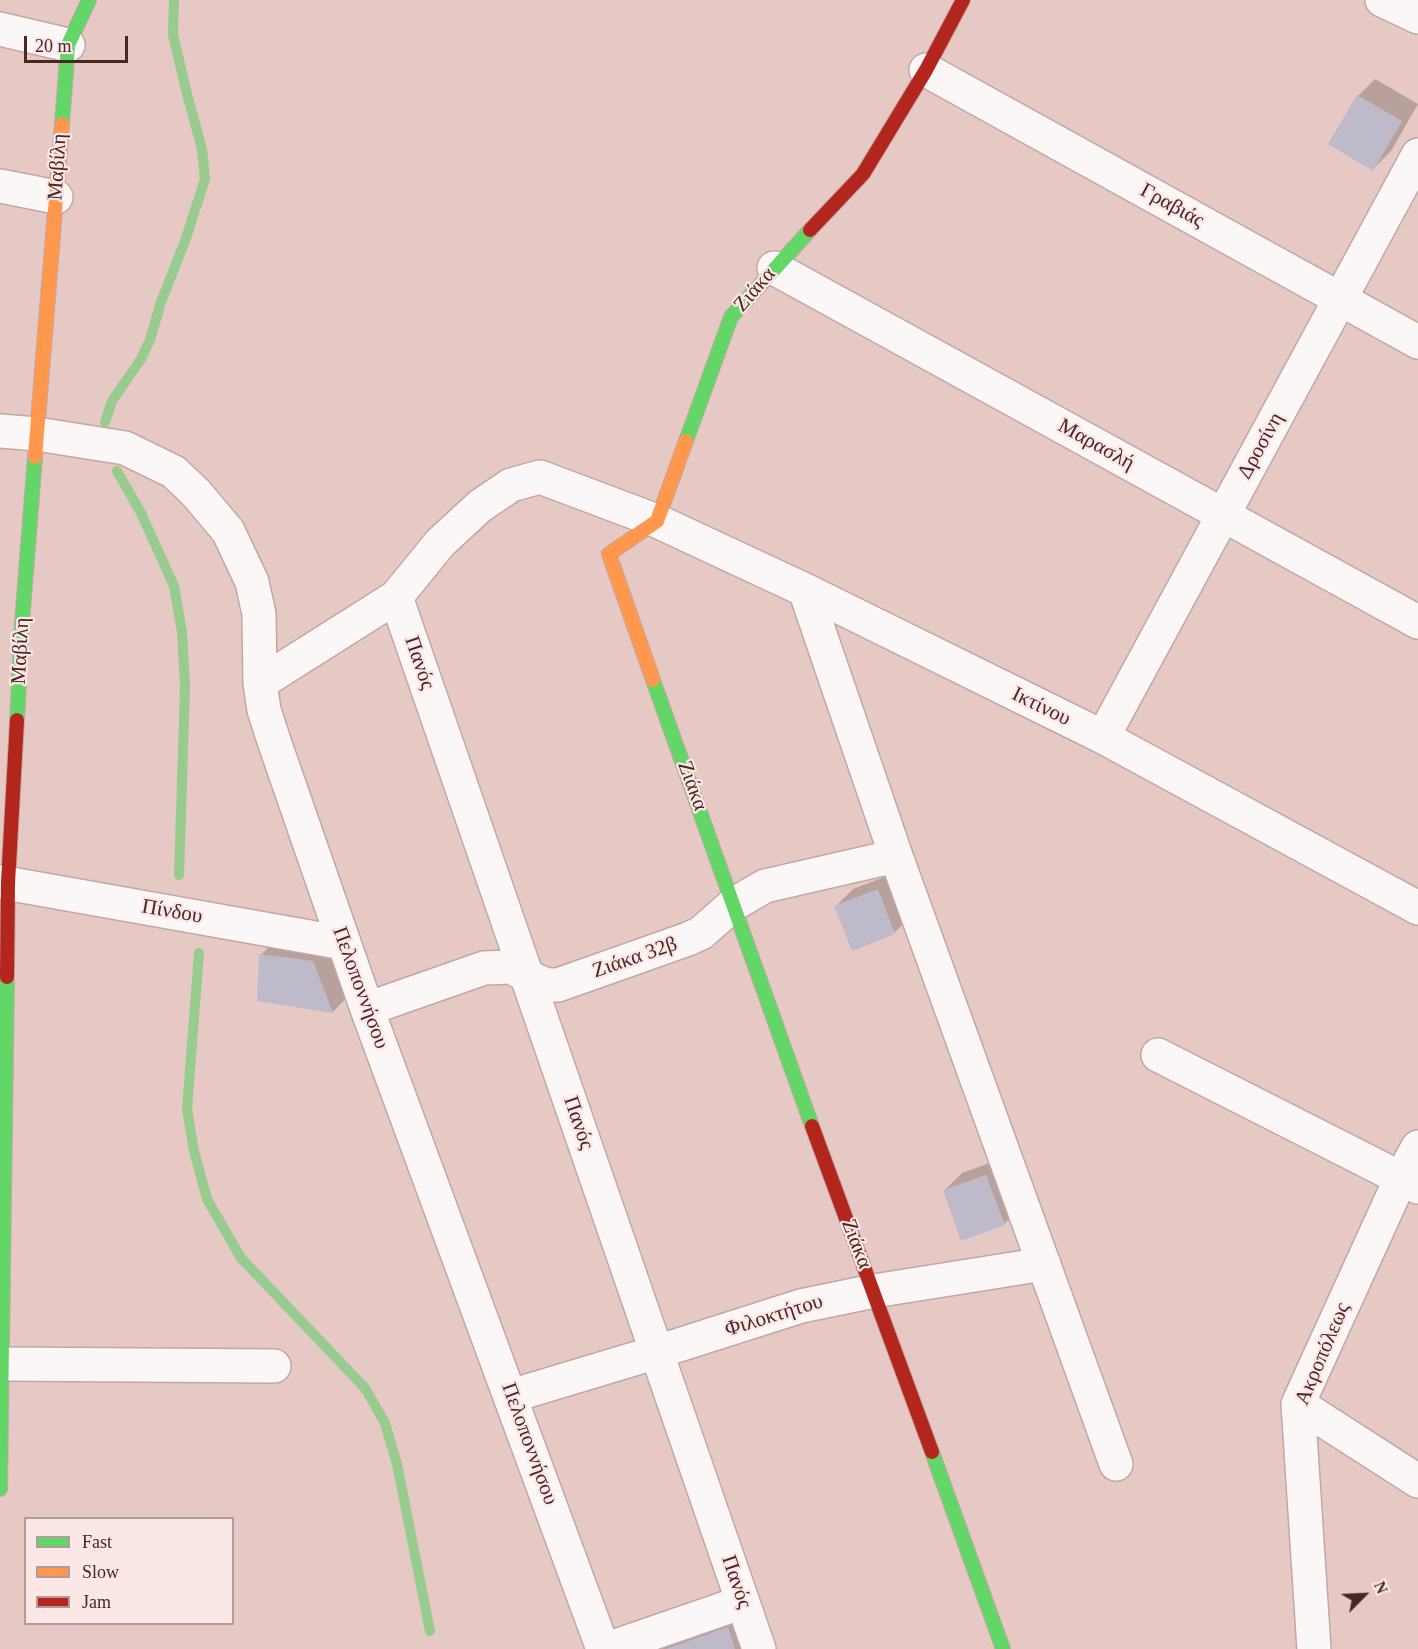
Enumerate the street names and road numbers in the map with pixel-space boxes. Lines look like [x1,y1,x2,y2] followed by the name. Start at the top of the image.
[43,133,73,201] street label: Μαβίλη
[1136,178,1208,234] street label: Γραβιάς
[729,263,781,317] street label: Ζιάκα
[1233,408,1289,484] street label: Δροσίνη
[1053,414,1139,476] street label: Μαρασλή
[7,617,35,685] street label: Μαβίλη
[398,633,440,693] street label: Πανός
[1008,682,1074,732] street label: Ικτίνου
[671,758,713,814] street label: Ζιάκα
[140,894,204,930] street label: Πίνδου
[326,924,394,1052] street label: Πελοποννήσου
[589,932,681,984] street label: Ζιάκα 32β
[557,1093,599,1153] street label: Πανός
[835,1216,877,1272] street label: Ζιάκα
[722,1289,826,1343] street label: Φιλοκτήτου
[1290,1299,1356,1409] street label: Ακροπόλεως
[495,1380,563,1508] street label: Πελοποννήσου
[715,1552,757,1612] street label: Πανός

